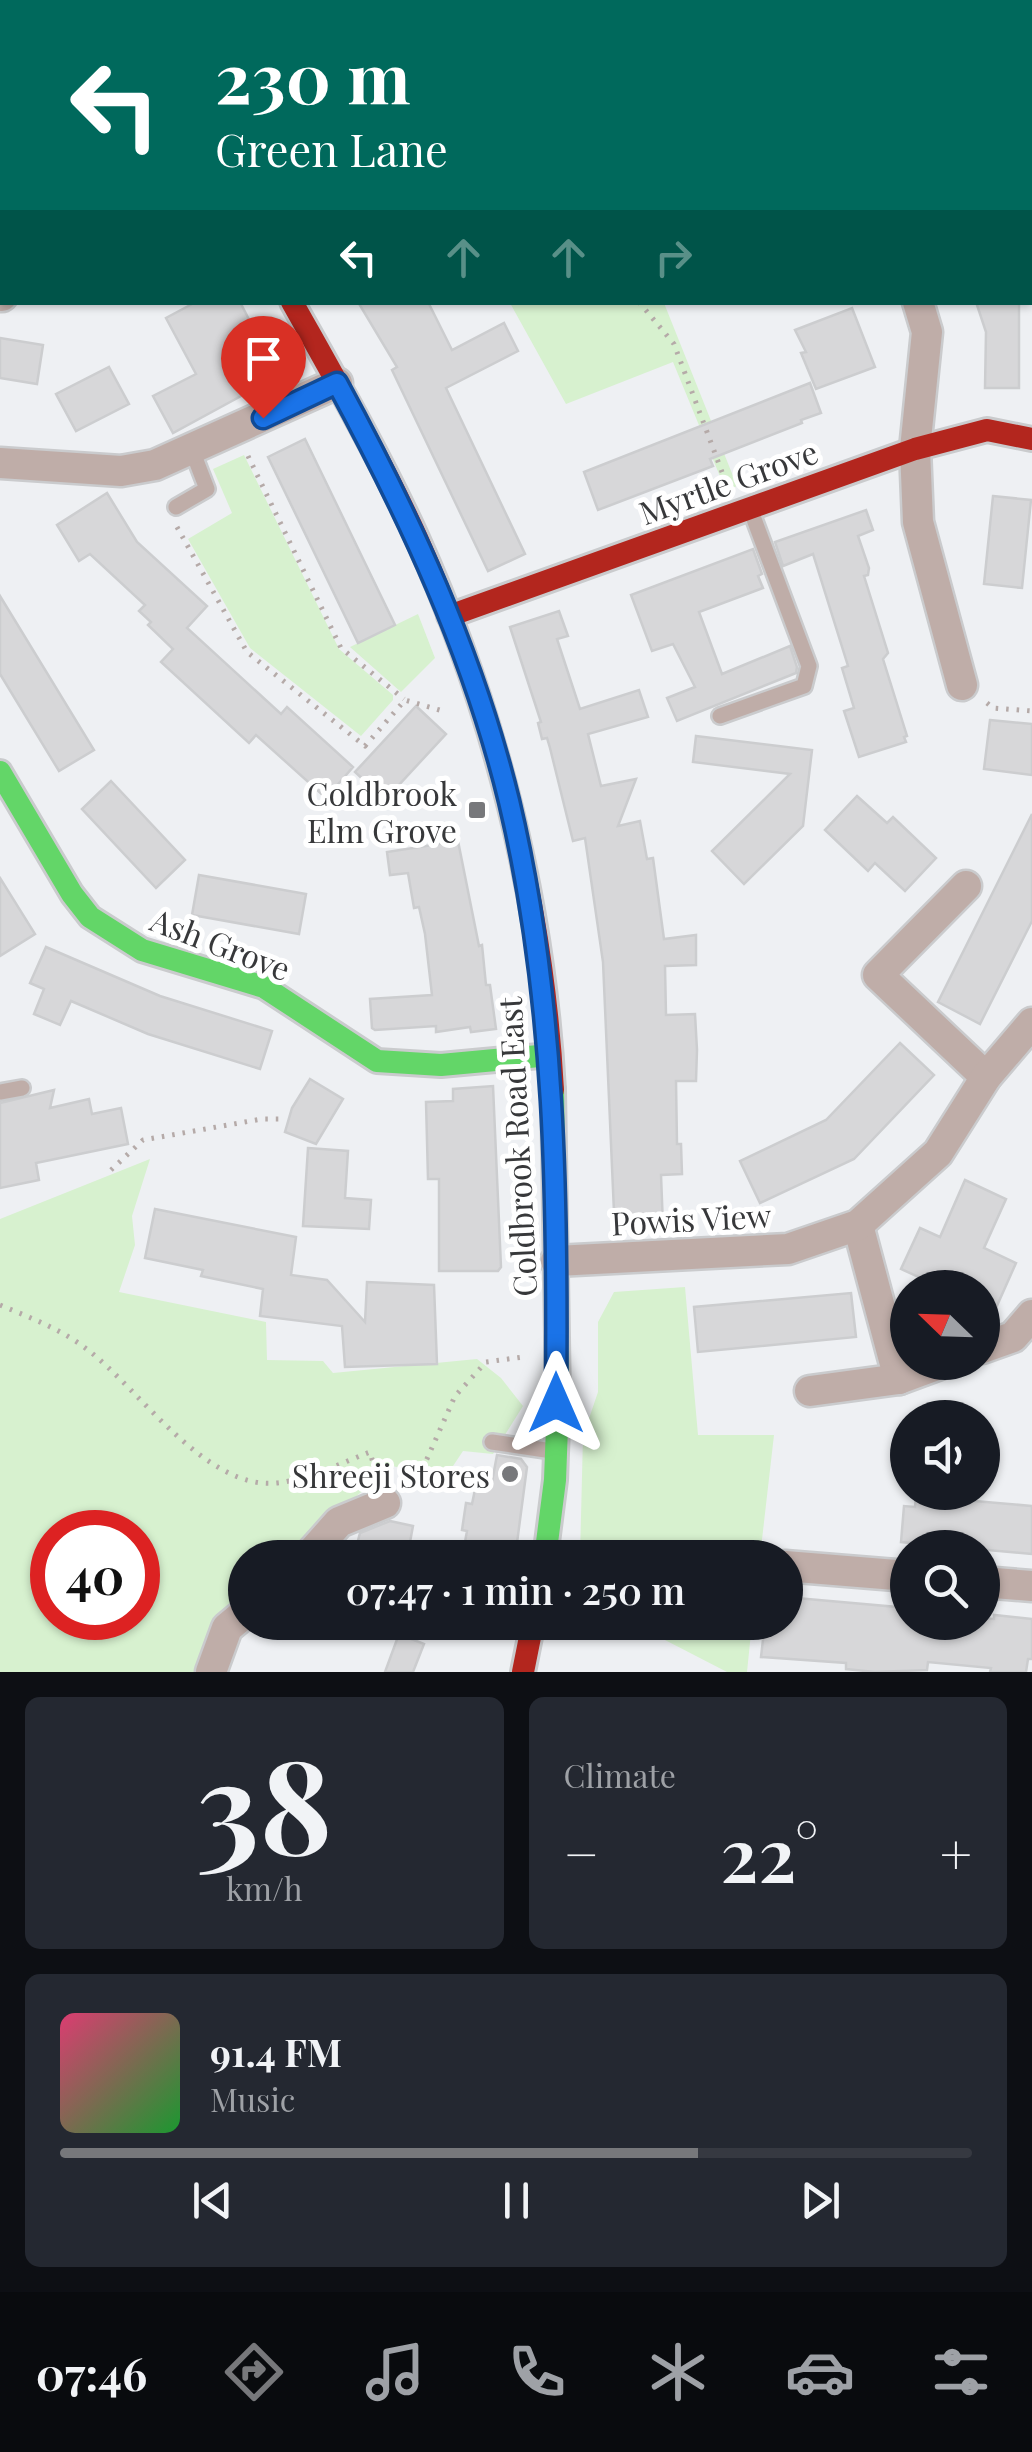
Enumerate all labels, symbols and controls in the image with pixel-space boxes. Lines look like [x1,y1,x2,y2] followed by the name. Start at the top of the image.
[215,28,411,122] text: 230 m
[50,40,180,170] icon: left
[215,118,448,178] text: Green Lane
[331,230,386,285] icon: left
[436,230,491,285] icon: ahead
[541,230,596,285] icon: ahead
[646,230,701,285] icon: right
[221,316,306,419] pin
[236,331,291,386] icon: arrive
[633,429,823,533] street label: Myrtle Grove
[306,771,457,851] place label: Coldbrook Elm Grove
[466,799,488,821] marker: Coldbrook Elm Grove
[144,896,297,989] street label: Ash Grove
[487,995,545,1298] street label: Coldbrook Road East
[610,1192,772,1244] street label: Powis View
[890,1270,1000,1380] north arrow
[890,1270,1000,1640] map controls
[504,1351,608,1455] position arrow
[890,1400,1000,1510] button: sound
[292,1453,490,1496] place label: Shreeji Stores
[499,1463,521,1485] marker: Shreeji Stores
[30,1510,160,1640] speed limit sign: 40
[890,1530,1000,1640] button: search
[346,1564,685,1615] text: 07:47 · 1 min · 250 m
[196,1714,332,1888] text: 38
[564,1753,676,1796] text: Climate
[720,1802,819,1902] text: 22°
[564,1815,599,1889] text: −
[940,1815,972,1889] text: +
[226,1866,303,1909] text: km/h
[210,2026,342,2077] text: 91.4 FM
[210,2077,295,2120] text: Music
[185,2173,240,2228] icon: previous
[489,2173,544,2228] icon: pause
[793,2173,848,2228] icon: next
[219,2337,289,2407] icon: directions
[360,2337,430,2407] icon: music
[502,2337,572,2407] icon: phone
[643,2337,713,2407] icon: climate
[785,2337,855,2407] icon: car
[926,2337,996,2407] icon: filters
[36,2342,147,2402] text: 07:46

